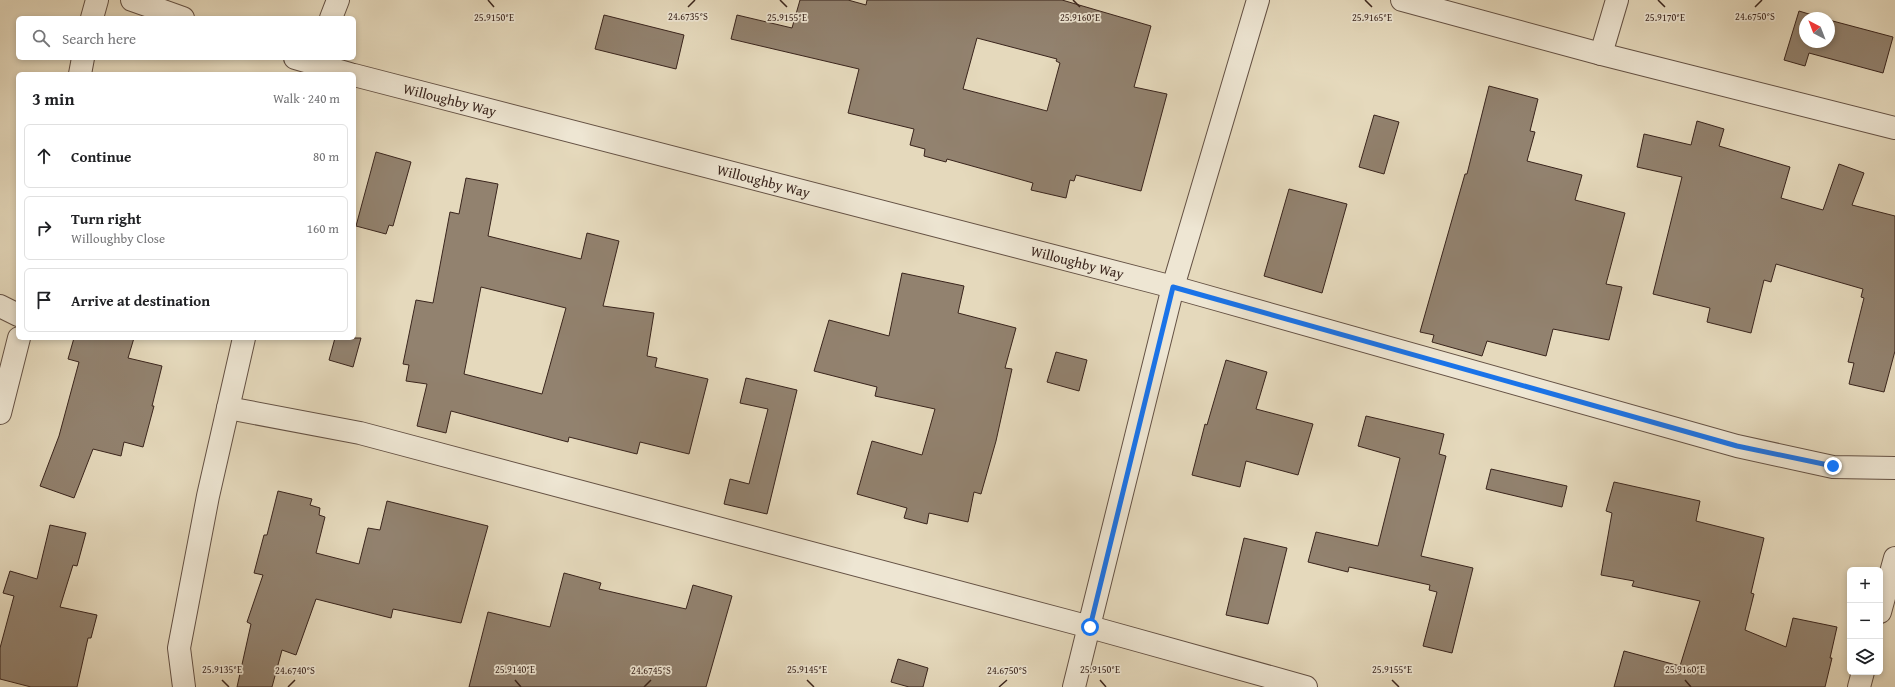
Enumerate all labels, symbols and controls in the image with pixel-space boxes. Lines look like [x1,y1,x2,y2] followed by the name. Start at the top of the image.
[668,9,708,24] text: 24.6735°S
[1735,9,1775,24] text: 24.6750°S
[474,10,514,25] text: 25.9150°E
[767,10,807,25] text: 25.9155°E
[1060,10,1100,25] text: 25.9160°E
[1352,10,1392,25] text: 25.9165°E
[1645,10,1685,25] text: 25.9170°E
[1799,12,1835,48] north arrow
[16,16,356,60] search box
[30,27,52,49] icon: search
[62,28,136,49] text: Search here
[401,78,499,121] street label: Willoughby Way
[32,86,74,111] text: 3 min
[273,89,340,108] text: Walk · 240 m
[33,145,55,167] icon: ahead
[71,146,132,167] text: Continue
[313,147,339,166] text: 80 m
[715,159,812,203] street label: Willoughby Way
[71,208,142,229] text: Turn right
[33,217,55,239] icon: right
[307,219,339,238] text: 160 m
[71,229,165,248] text: Willoughby Close
[1028,241,1126,284] street label: Willoughby Way
[33,289,55,311] icon: arrive
[71,290,210,311] text: Arrive at destination
[1824,457,1842,475] route end
[1847,567,1883,675] map controls
[1847,567,1883,603] button: +
[1847,603,1883,639] button: −
[1081,618,1099,636] route start
[1847,639,1883,675] button: layers
[202,662,242,677] text: 25.9135°E
[495,662,535,677] text: 25.9140°E
[787,662,827,677] text: 25.9145°E
[1080,662,1120,677] text: 25.9150°E
[1372,662,1412,677] text: 25.9155°E
[1665,662,1705,677] text: 25.9160°E
[275,663,315,678] text: 24.6740°S
[631,663,671,678] text: 24.6745°S
[987,663,1027,678] text: 24.6750°S

